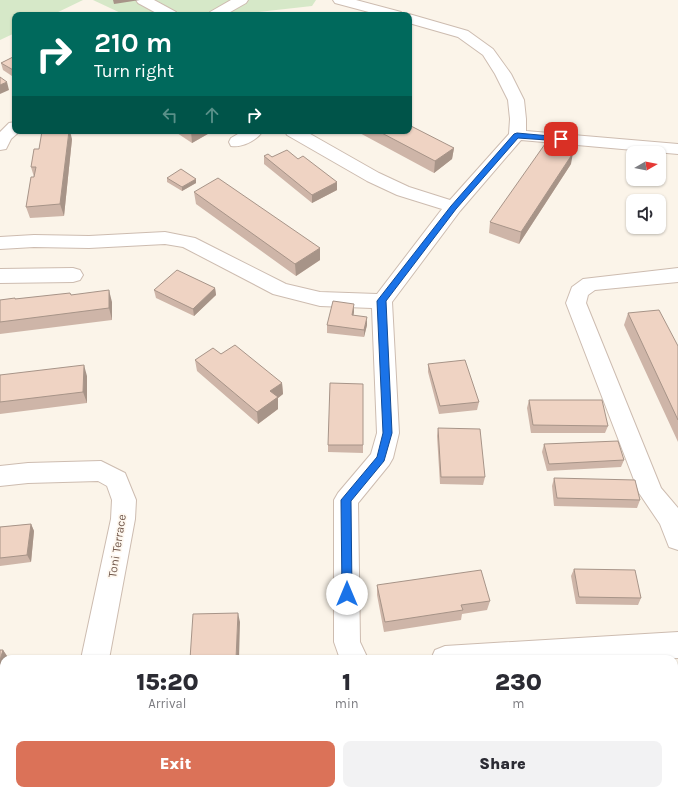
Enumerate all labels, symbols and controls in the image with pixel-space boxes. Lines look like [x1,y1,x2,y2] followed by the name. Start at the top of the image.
[94,26,172,59] text: 210 m
[28,28,80,80] icon: right
[94,60,174,82] text: Turn right
[159,104,181,126] icon: left
[201,104,223,126] icon: ahead
[243,104,265,126] icon: right
[544,122,578,156] pin
[550,128,572,150] icon: arrive
[626,146,666,186] north arrow
[626,146,666,234] map controls
[626,194,666,234] button: sound
[105,513,129,579] street label: Toni Terrace
[326,573,368,615] position arrow
[136,668,199,696] text: 15:20
[342,668,351,696] text: 1
[495,668,542,696] text: 230
[148,696,186,711] text: Arrival
[335,696,359,711] text: min
[512,696,524,711] text: m
[16,741,335,787] button: Exit
[343,741,662,787] button: Share

